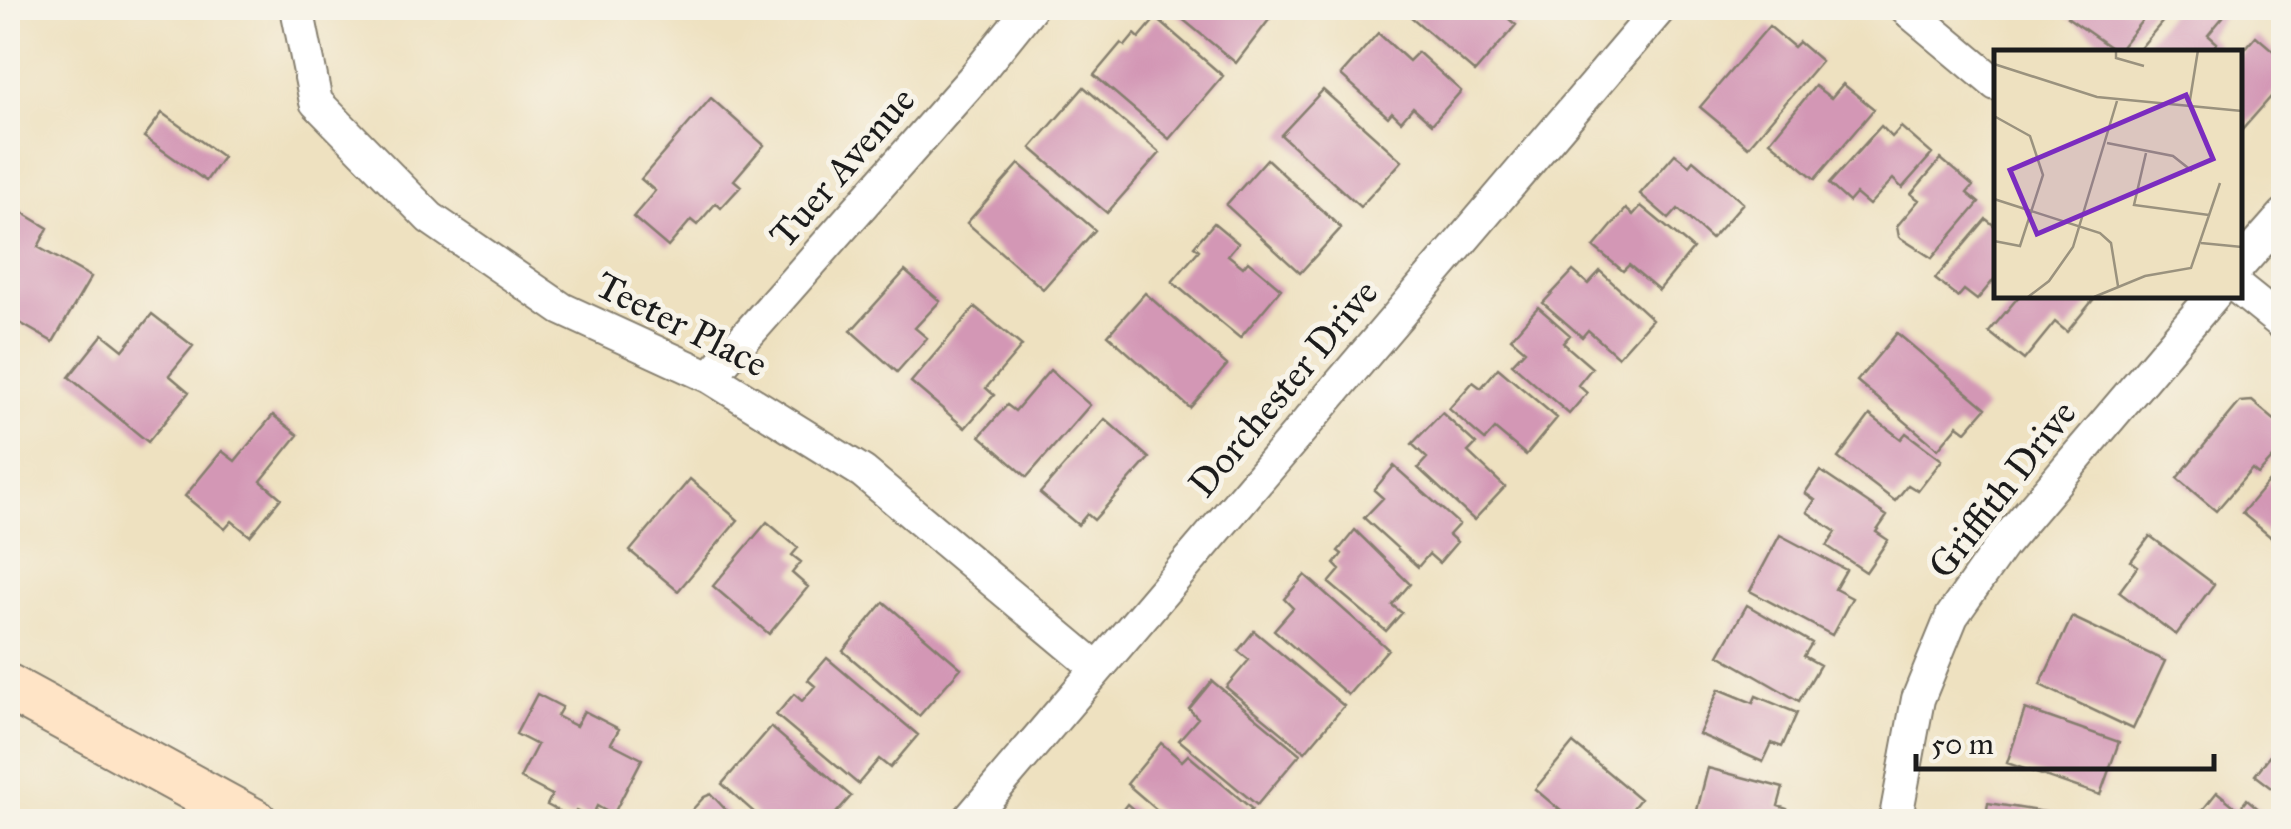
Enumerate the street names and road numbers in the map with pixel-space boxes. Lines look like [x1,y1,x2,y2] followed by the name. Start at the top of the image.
[760,77,924,257] street label: Tuer Avenue
[589,261,775,387] street label: Teeter Place
[1179,270,1387,506] street label: Dorchester Drive
[1918,391,2086,587] street label: Griffith Drive

